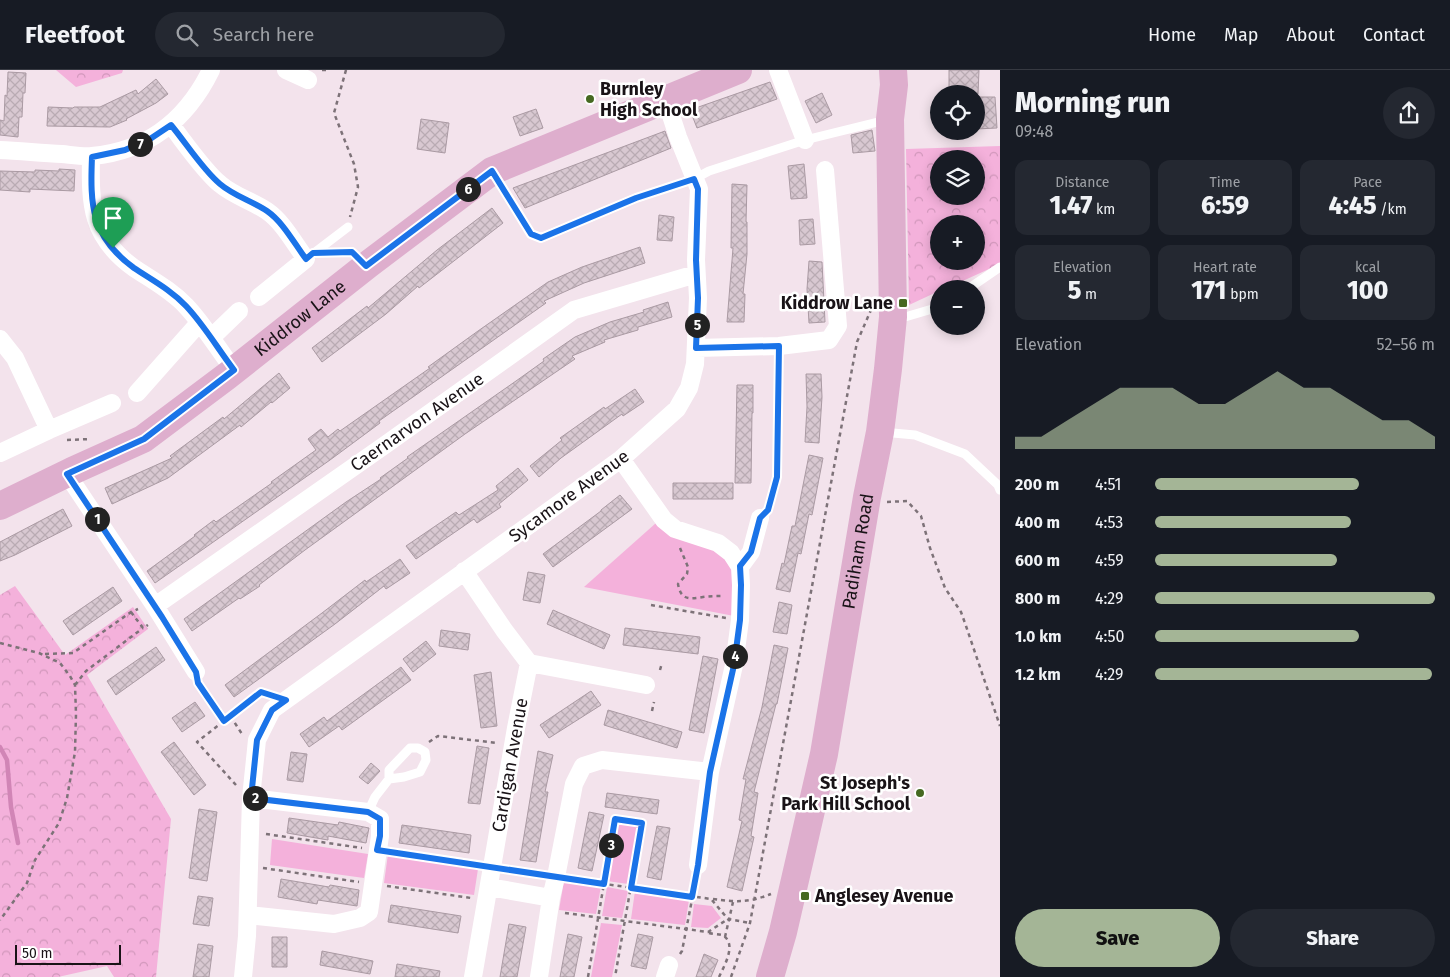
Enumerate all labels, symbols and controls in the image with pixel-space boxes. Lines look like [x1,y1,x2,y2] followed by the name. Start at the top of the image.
[155,12,505,57] search box
[25,21,125,49] text: Fleetfoot
[173,21,201,49] icon: search
[213,23,314,46] text: Search here
[1148,24,1196,46] text: Home
[1224,24,1258,46] text: Map
[1286,24,1335,46] text: About
[1363,24,1425,46] text: Contact
[600,78,698,121] place label: Burnley High School
[930,85,985,335] map controls
[930,85,985,140] button: locate
[1015,86,1170,119] text: Morning run
[1383,87,1435,139] button: share
[584,93,596,105] marker: Burnley High School
[1015,122,1053,141] text: 09:48
[128,132,152,156] pin: 7
[137,136,144,153] text: 7
[930,150,985,205] button: layers
[1055,174,1109,191] text: Distance
[1210,174,1240,191] text: Time
[1353,174,1382,191] text: Pace
[456,176,480,202] pin: 6
[465,181,472,198] text: 6
[1049,191,1092,221] text: 1.47
[1201,191,1249,221] text: 6:59
[1329,191,1377,221] text: 4:45
[92,197,134,248] pin
[1092,201,1115,218] text: km
[1377,201,1407,218] text: /km
[99,204,127,232] icon: arrive
[930,215,985,270] button: +
[1053,259,1112,276] text: Elevation
[1193,259,1257,276] text: Heart rate
[1355,259,1380,276] text: kcal
[250,275,350,361] street label: Kiddrow Lane
[1068,276,1081,306] text: 5
[1191,276,1226,306] text: 171
[1347,276,1388,306] text: 100
[930,280,985,335] button: −
[1081,286,1097,303] text: m
[1226,286,1259,303] text: bpm
[781,292,893,314] place label: Kiddrow Lane
[897,297,909,309] marker: Kiddrow Lane
[684,312,710,338] pin: 5
[694,317,701,334] text: 5
[1015,335,1082,354] text: Elevation
[1377,335,1435,354] text: 52–56 m
[346,368,488,476] street label: Caernarvon Avenue
[505,445,633,547] street label: Sycamore Avenue
[1015,475,1059,494] text: 200 m
[1095,475,1122,494] text: 4:51
[837,492,878,611] street label: Padiham Road
[84,506,110,532] pin: 1
[94,511,101,528] text: 1
[1015,513,1060,532] text: 400 m
[1095,513,1123,532] text: 4:53
[1015,551,1060,570] text: 600 m
[1095,551,1124,570] text: 4:59
[1015,589,1060,608] text: 800 m
[1095,589,1124,608] text: 4:29
[1015,627,1062,646] text: 1.0 km
[1095,627,1124,646] text: 4:50
[722,644,748,668] pin: 4
[732,648,739,665] text: 4
[1015,665,1061,684] text: 1.2 km
[1095,665,1124,684] text: 4:29
[487,696,533,834] street label: Cardigan Avenue
[781,772,911,815] place label: St Joseph's Park Hill School
[242,786,268,810] pin: 2
[914,787,926,799] marker: St Joseph's Park Hill School
[252,790,259,807] text: 2
[598,832,624,858] pin: 3
[608,837,615,854] text: 3
[814,885,954,907] place label: Anglesey Avenue
[799,890,811,902] marker: Anglesey Avenue
[1015,909,1220,967] button: Save
[1230,909,1435,967] button: Share
[15,942,121,965] scale bar
[22,945,53,962] text: 50 m

